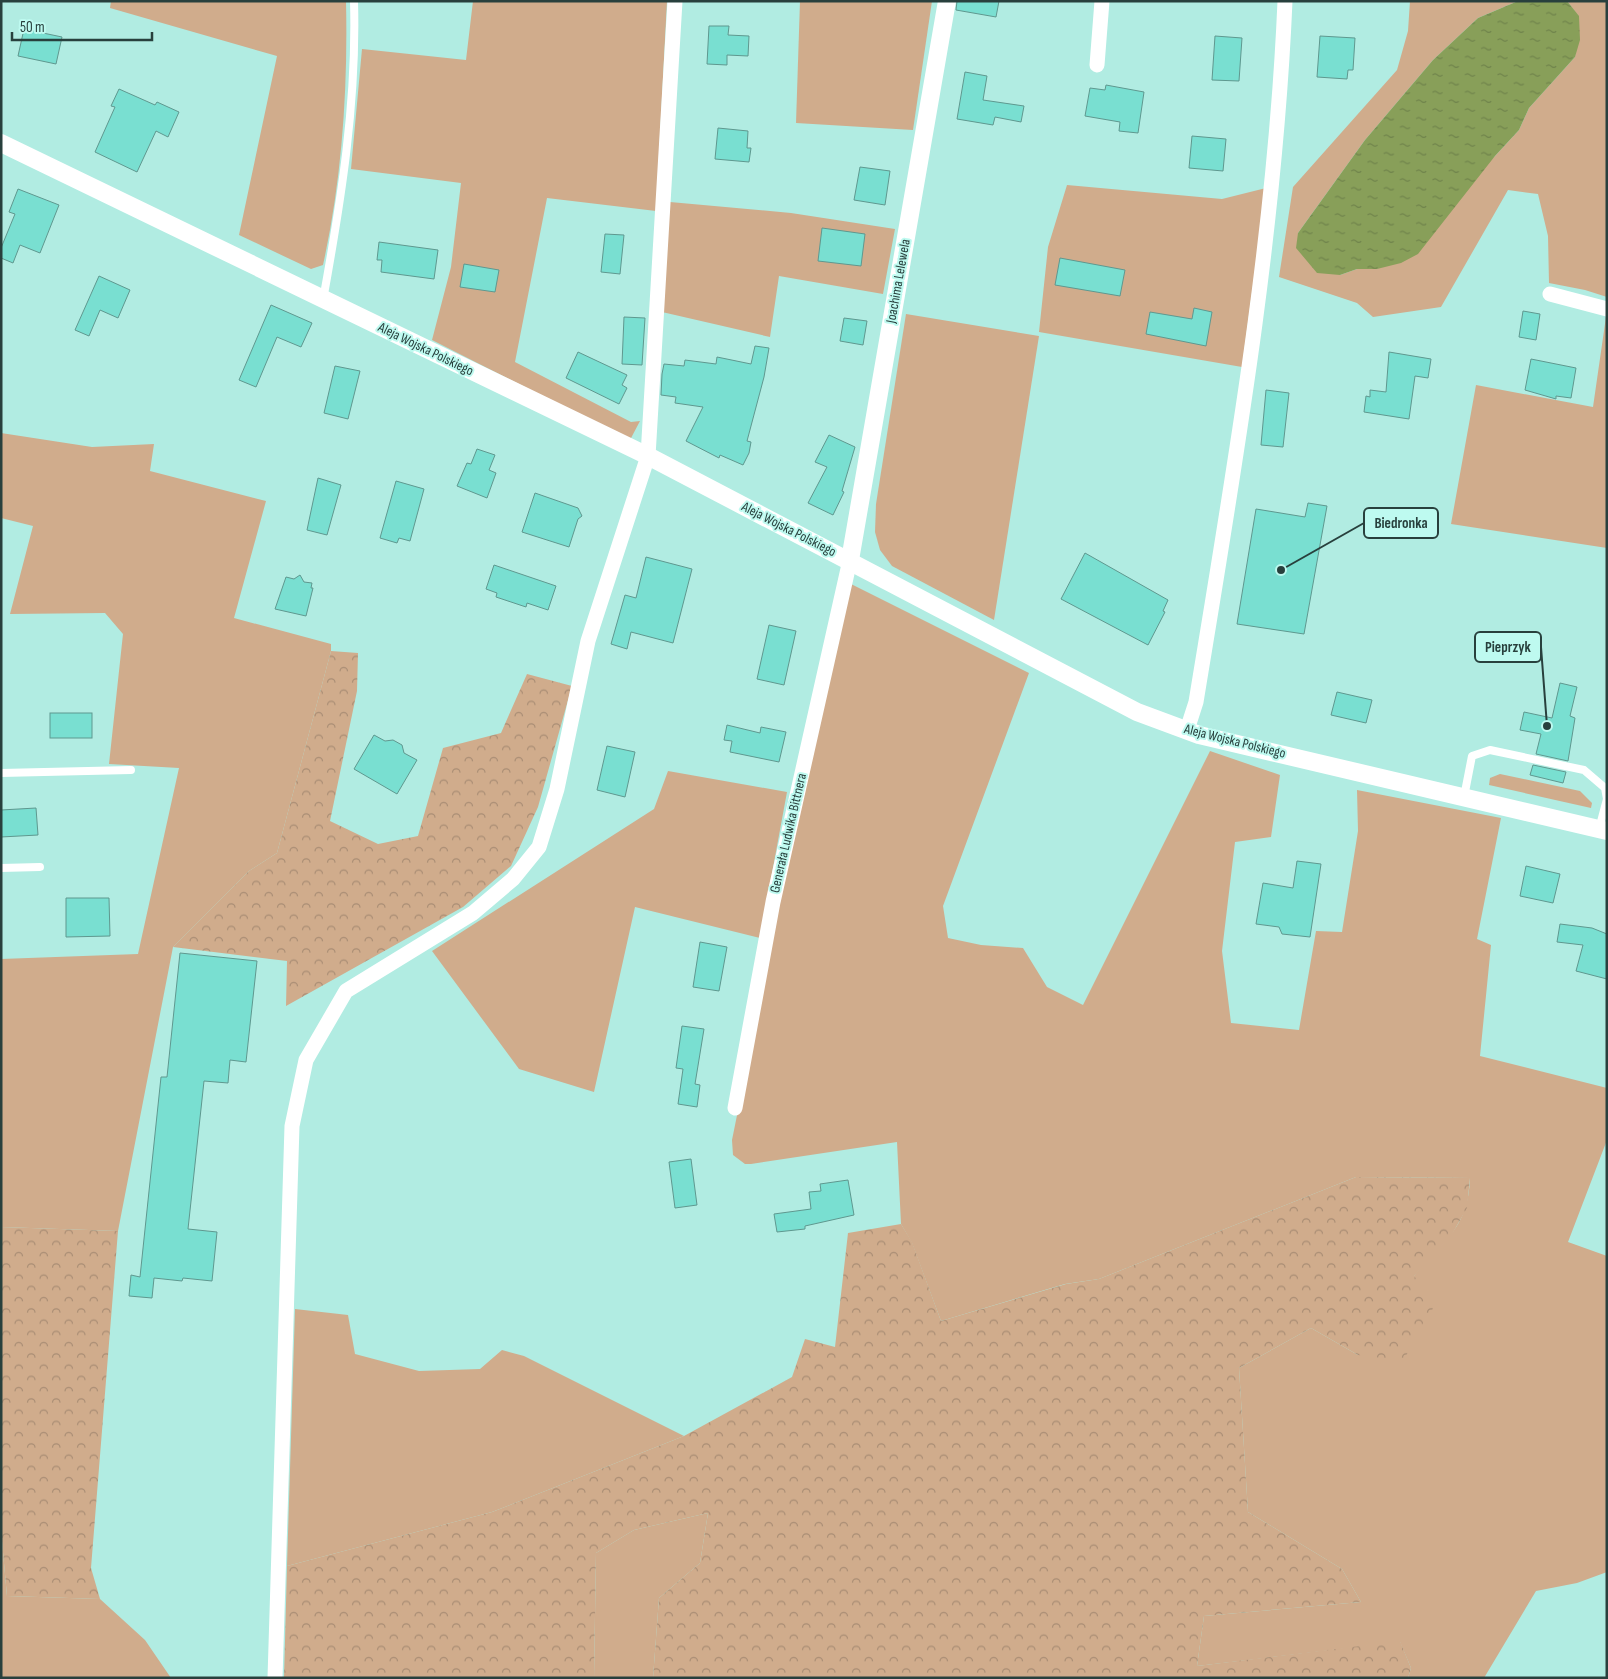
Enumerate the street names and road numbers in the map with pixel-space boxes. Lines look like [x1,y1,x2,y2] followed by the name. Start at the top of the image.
[882,238,914,325] street label: Joachima Lelewela
[375,318,477,380] street label: Aleja Wojska Polskiego
[738,497,839,560] street label: Aleja Wojska Polskiego
[1182,720,1288,762] street label: Aleja Wojska Polskiego
[766,772,810,894] street label: Generała Ludwika Bittnera

